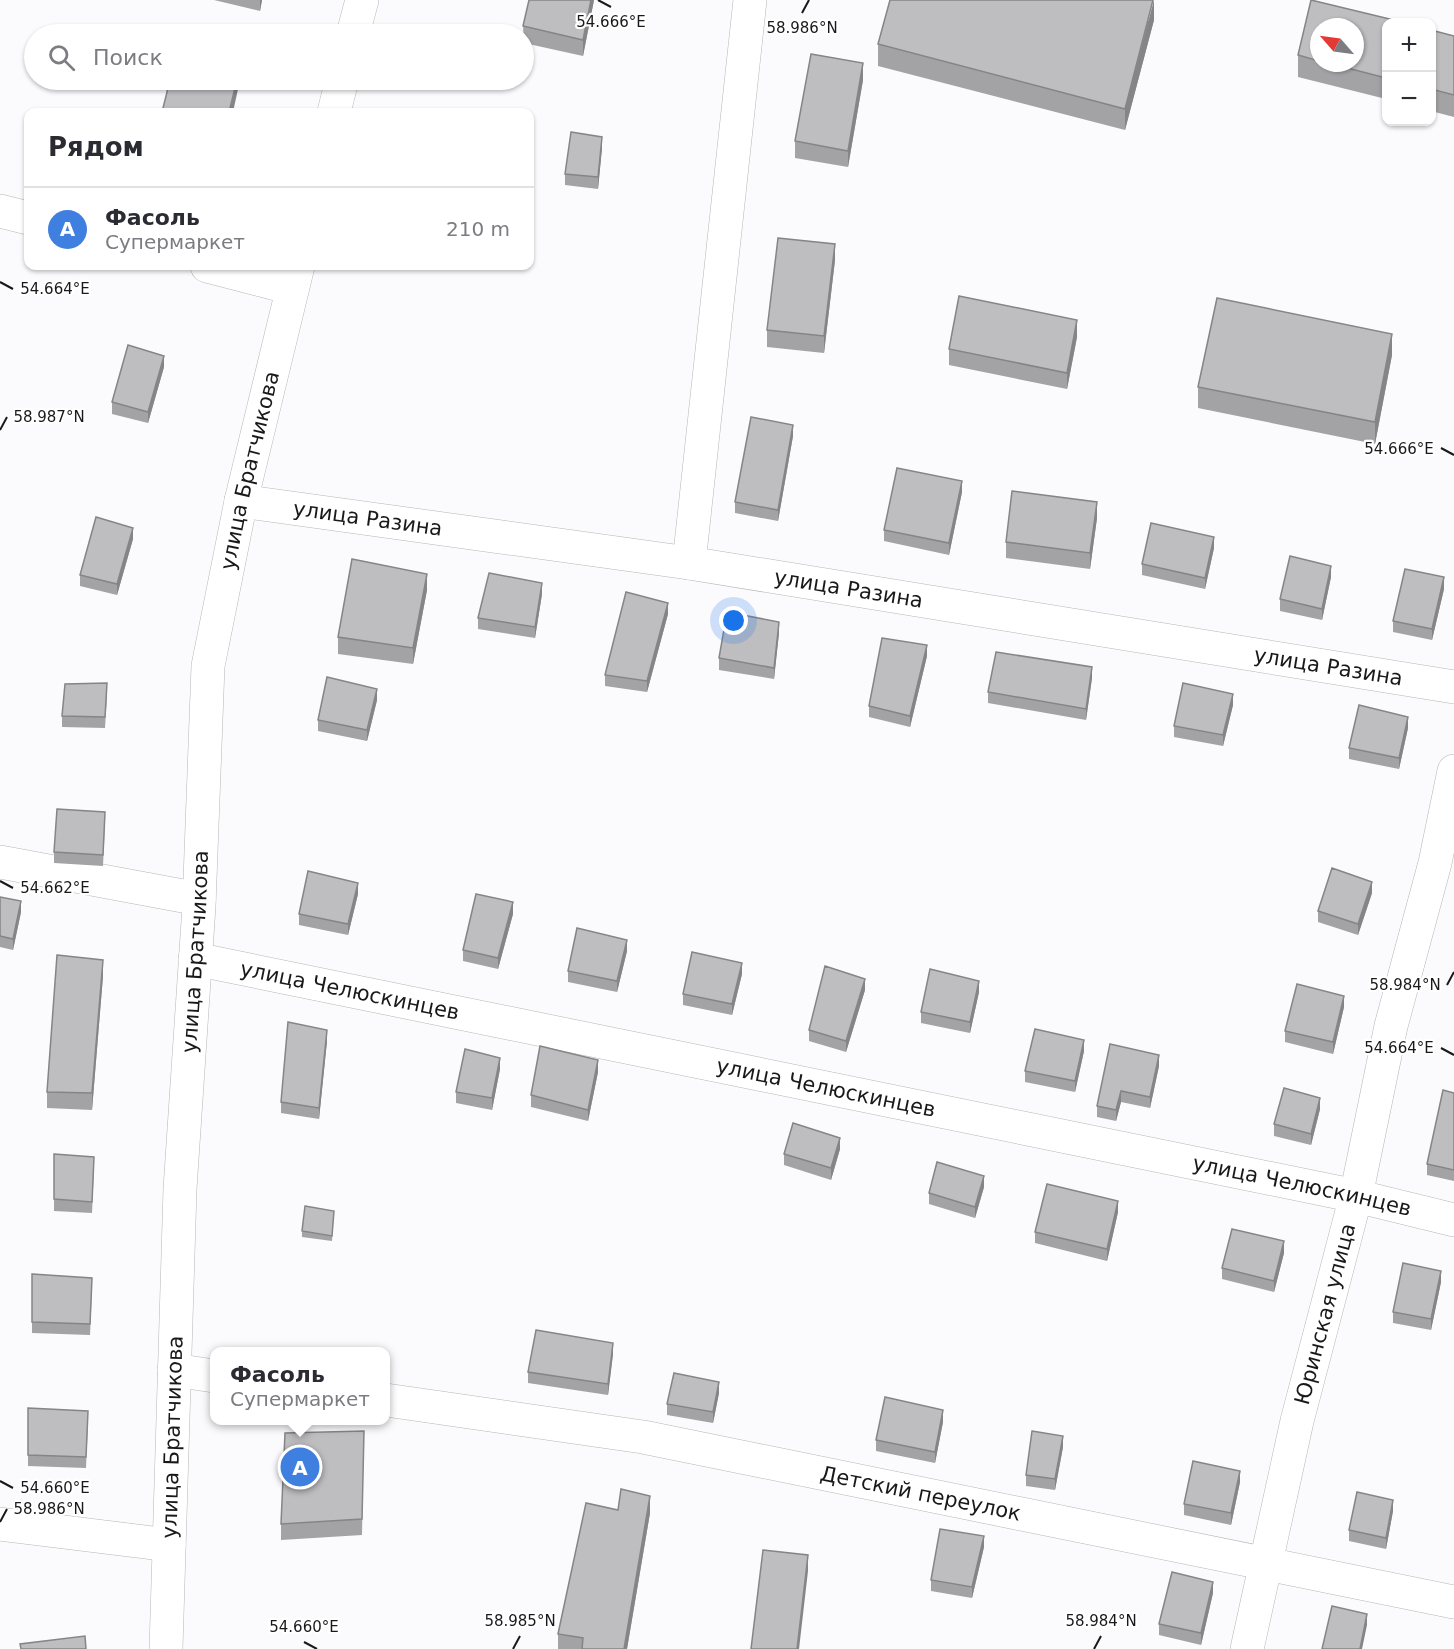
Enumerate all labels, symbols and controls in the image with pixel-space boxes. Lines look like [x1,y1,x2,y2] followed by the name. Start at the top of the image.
[576,13,646,31] text: 54.666°E
[1310,18,1364,72] north arrow
[1382,18,1436,126] map controls
[1382,18,1436,72] button: +
[766,19,838,37] text: 58.986°N
[24,24,534,90] search box
[45,41,78,74] icon: search
[93,45,163,70] text: Поиск
[1382,72,1436,126] button: −
[48,132,144,162] text: Рядом
[105,205,200,230] text: Фасоль
[60,217,75,241] text: A
[446,217,510,241] text: 210 m
[105,230,245,254] text: Супермаркет
[20,280,90,298] text: 54.664°E
[216,369,284,572] street label: улица Братчикова
[13,408,85,426] text: 58.987°N
[1364,440,1434,458] text: 54.666°E
[292,496,444,541] street label: улица Разина
[773,565,925,613] street label: улица Разина
[719,606,748,635] your location
[1252,643,1405,691] street label: улица Разина
[177,850,213,1054] street label: улица Братчикова
[20,879,90,897] text: 54.662°E
[238,957,461,1025] street label: улица Челюскинцев
[1369,976,1441,994] text: 58.984°N
[1364,1039,1434,1057] text: 54.664°E
[714,1054,938,1122] street label: улица Челюскинцев
[1190,1151,1414,1221] street label: улица Челюскинцев
[1290,1221,1360,1407] street label: Юринская улица
[157,1335,188,1539] street label: улица Братчикова
[210,1347,390,1425] popup
[230,1362,325,1387] text: Фасоль
[230,1387,370,1411] text: Супермаркет
[280,1444,320,1490] pin: A
[818,1461,1023,1526] street label: Детский переулок
[20,1479,90,1497] text: 54.660°E
[13,1500,85,1518] text: 58.986°N
[484,1612,556,1630] text: 58.985°N
[1065,1612,1137,1630] text: 58.984°N
[269,1618,339,1636] text: 54.660°E

